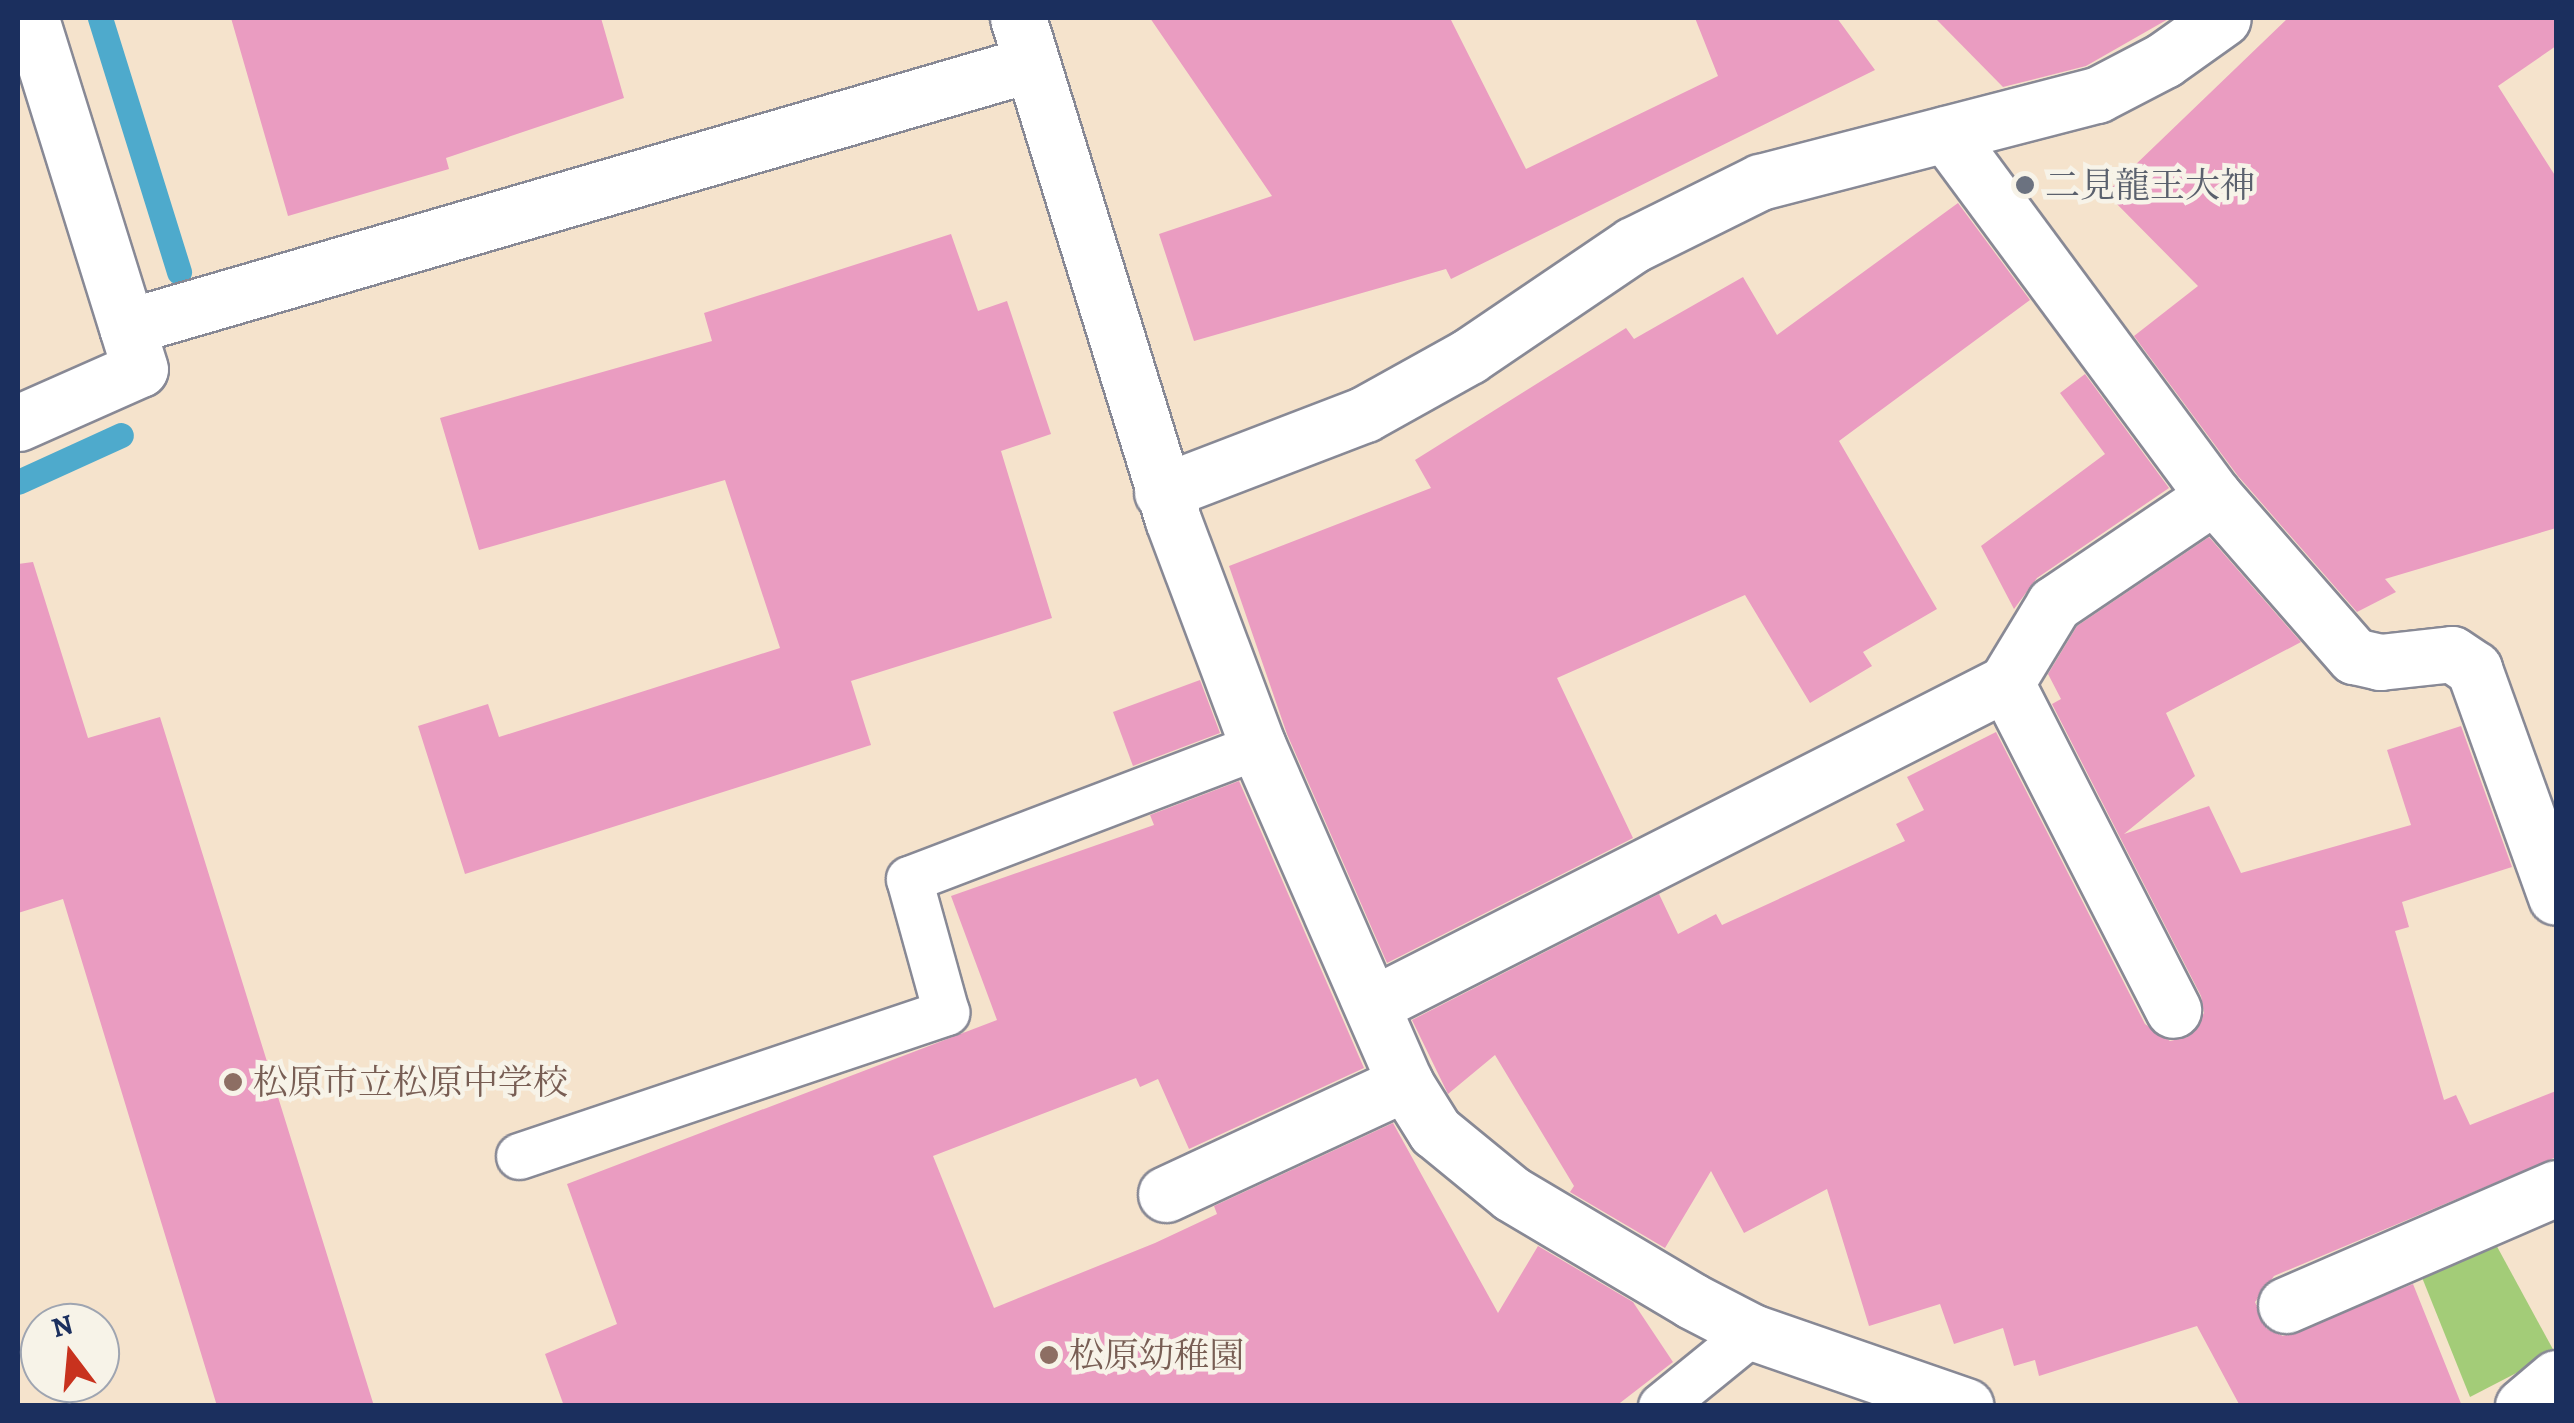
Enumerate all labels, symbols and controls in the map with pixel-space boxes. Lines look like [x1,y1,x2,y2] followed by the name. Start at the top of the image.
[2045,164,2255,206] place label: 二見龍王大神
[2014,174,2036,196] marker: 二見龍王大神
[253,1061,568,1103] place label: 松原市立松原中学校
[222,1071,244,1093] marker: 松原市立松原中学校
[20,1303,120,1403] north arrow
[47,1305,77,1347] text: N
[1069,1334,1244,1376] place label: 松原幼稚園
[1038,1344,1060,1366] marker: 松原幼稚園

